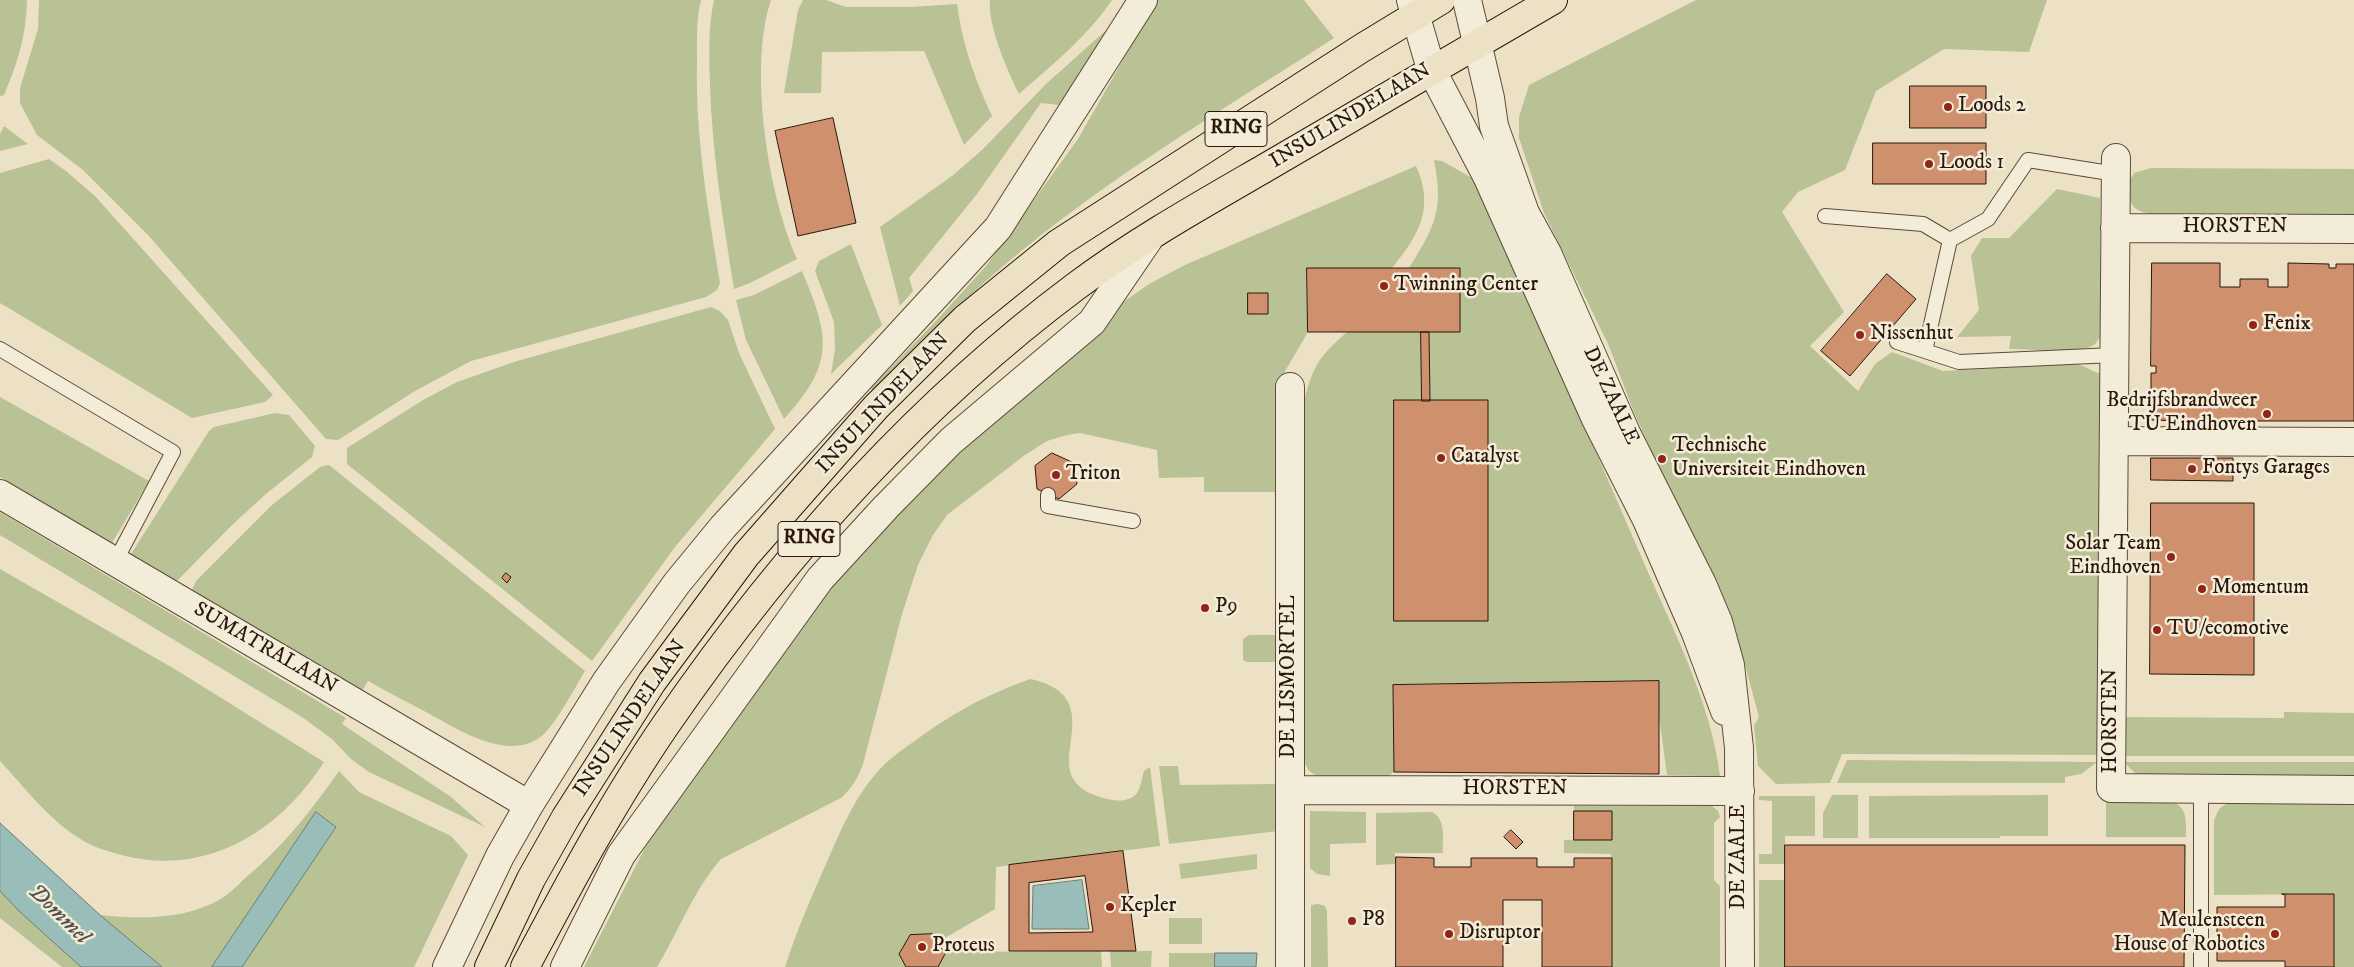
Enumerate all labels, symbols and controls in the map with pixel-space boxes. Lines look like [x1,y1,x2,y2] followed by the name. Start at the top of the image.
[1266,59,1436,175] street label: INSULINDELAAN
[1958,94,2026,120] place label: Loods 2
[1942,101,1954,113] marker: Loods 2
[1205,112,1267,146] road number: RING
[1939,151,2004,177] place label: Loods 1
[1923,158,1935,170] marker: Loods 1
[2182,215,2288,241] street label: HORSTEN
[1394,273,1538,299] place label: Twinning Center
[1378,280,1390,292] marker: Twinning Center
[2263,312,2311,338] place label: Fenix
[2247,319,2259,331] marker: Fenix
[1870,322,1954,348] place label: Nissenhut
[812,328,956,480] street label: INSULINDELAAN
[1854,329,1866,341] marker: Nissenhut
[1576,343,1644,449] street label: DE ZAALE
[2106,389,2257,439] place label: Bedrijfsbrandweer TU Eindhoven
[2261,408,2273,420] marker: Bedrijfsbrandweer TU Eindhoven
[1672,434,1866,484] place label: Technische Universiteit Eindhoven
[1451,445,1519,471] place label: Catalyst
[1435,452,1447,464] marker: Catalyst
[1656,453,1668,465] marker: Technische Universiteit Eindhoven
[2202,456,2330,482] place label: Fontys Garages
[1066,462,1121,488] place label: Triton
[2186,463,2198,475] marker: Fontys Garages
[1050,469,1062,481] marker: Triton
[778,522,840,556] road number: RING
[2065,532,2161,582] place label: Solar Team Eindhoven
[2165,551,2177,563] marker: Solar Team Eindhoven
[2212,576,2309,602] place label: Momentum
[2196,583,2208,595] marker: Momentum
[1215,595,1238,621] place label: P9
[1277,595,1303,759] street label: DE LISMORTEL
[189,598,341,700] street label: SUMATRALAAN
[1199,602,1211,614] marker: P9
[2167,617,2289,643] place label: TU/ecomotive
[2151,624,2163,636] marker: TU/ecomotive
[569,636,693,802] street label: INSULINDELAAN
[2099,668,2125,774] street label: HORSTEN
[1462,777,1568,803] street label: HORSTEN
[1727,804,1753,910] street label: DE ZAALE
[22,879,94,951] water label: Dommel
[1120,894,1176,920] place label: Kepler
[1104,901,1116,913] marker: Kepler
[1362,908,1385,934] place label: P8
[2113,909,2265,959] place label: Meulensteen House of Robotics
[1346,915,1358,927] marker: P8
[1459,921,1540,947] place label: Disruptor
[1443,928,1455,940] marker: Disruptor
[2269,928,2281,940] marker: Meulensteen House of Robotics
[932,934,995,960] place label: Proteus
[916,941,928,953] marker: Proteus

